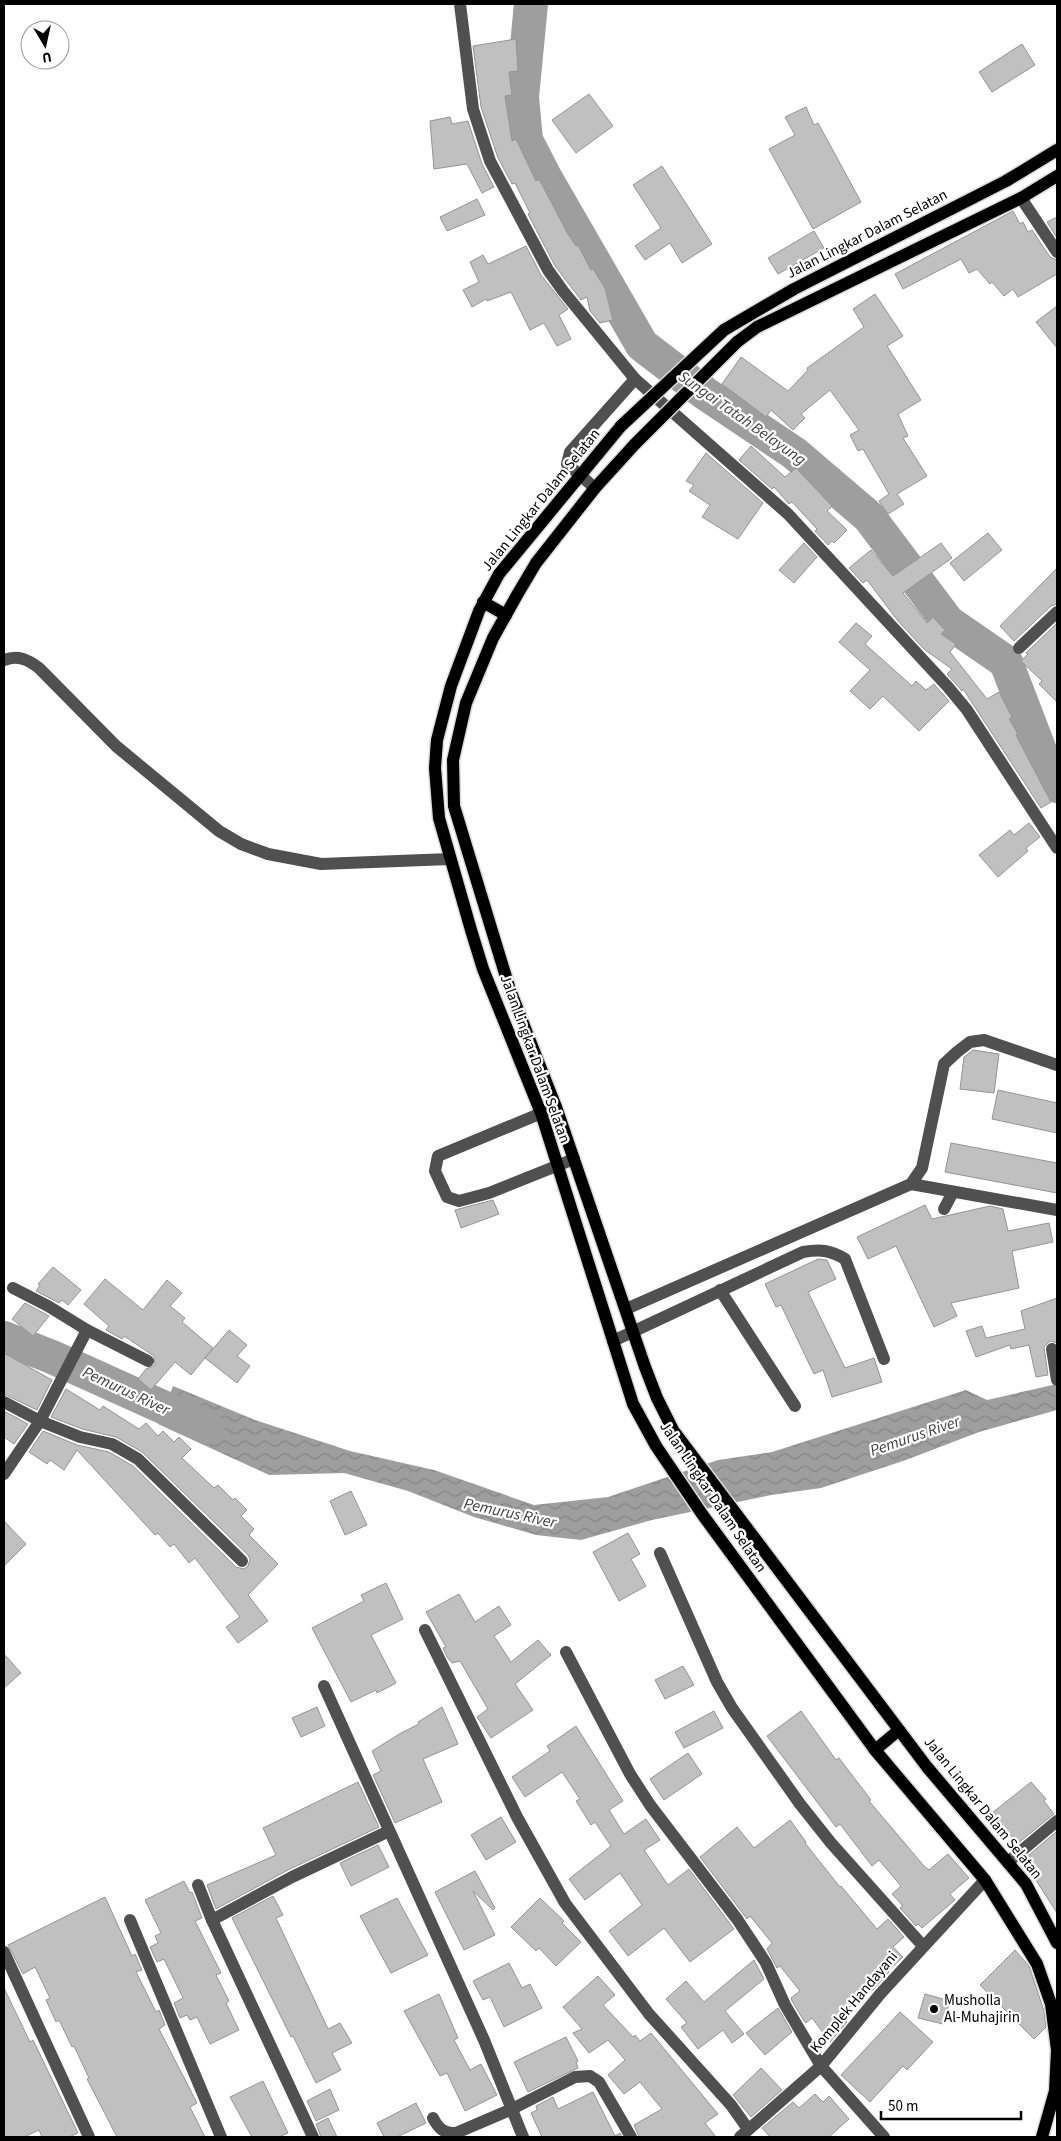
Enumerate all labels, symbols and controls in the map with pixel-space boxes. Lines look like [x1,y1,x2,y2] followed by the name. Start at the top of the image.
[20,20,70,70] north arrow
[41,46,53,67] text: U
[783,184,951,284] street label: Jalan Lingkar Dalam Selatan
[674,366,810,470] water label: Sungai Tatah Belayung
[477,424,605,576] street label: Jalan Lingkar Dalam Selatan
[495,972,575,1146] street label: Jalan Lingkar Dalam Selatan
[79,1361,175,1421] water label: Pemurus River
[867,1410,964,1462] water label: Pemurus River
[655,1417,771,1577] street label: Jalan Lingkar Dalam Selatan
[462,1492,560,1534] water label: Pemurus River
[919,1732,1047,1884] street label: Jalan Lingkar Dalam Selatan
[805,1947,903,2057] street label: Komplek Handayani
[944,1990,1020,2028] place label: Musholla Al-Muhajirin
[928,2003,940,2015] marker: Musholla Al-Muhajirin
[881,2088,1021,2120] scale bar
[888,2096,918,2117] text: 50 m

